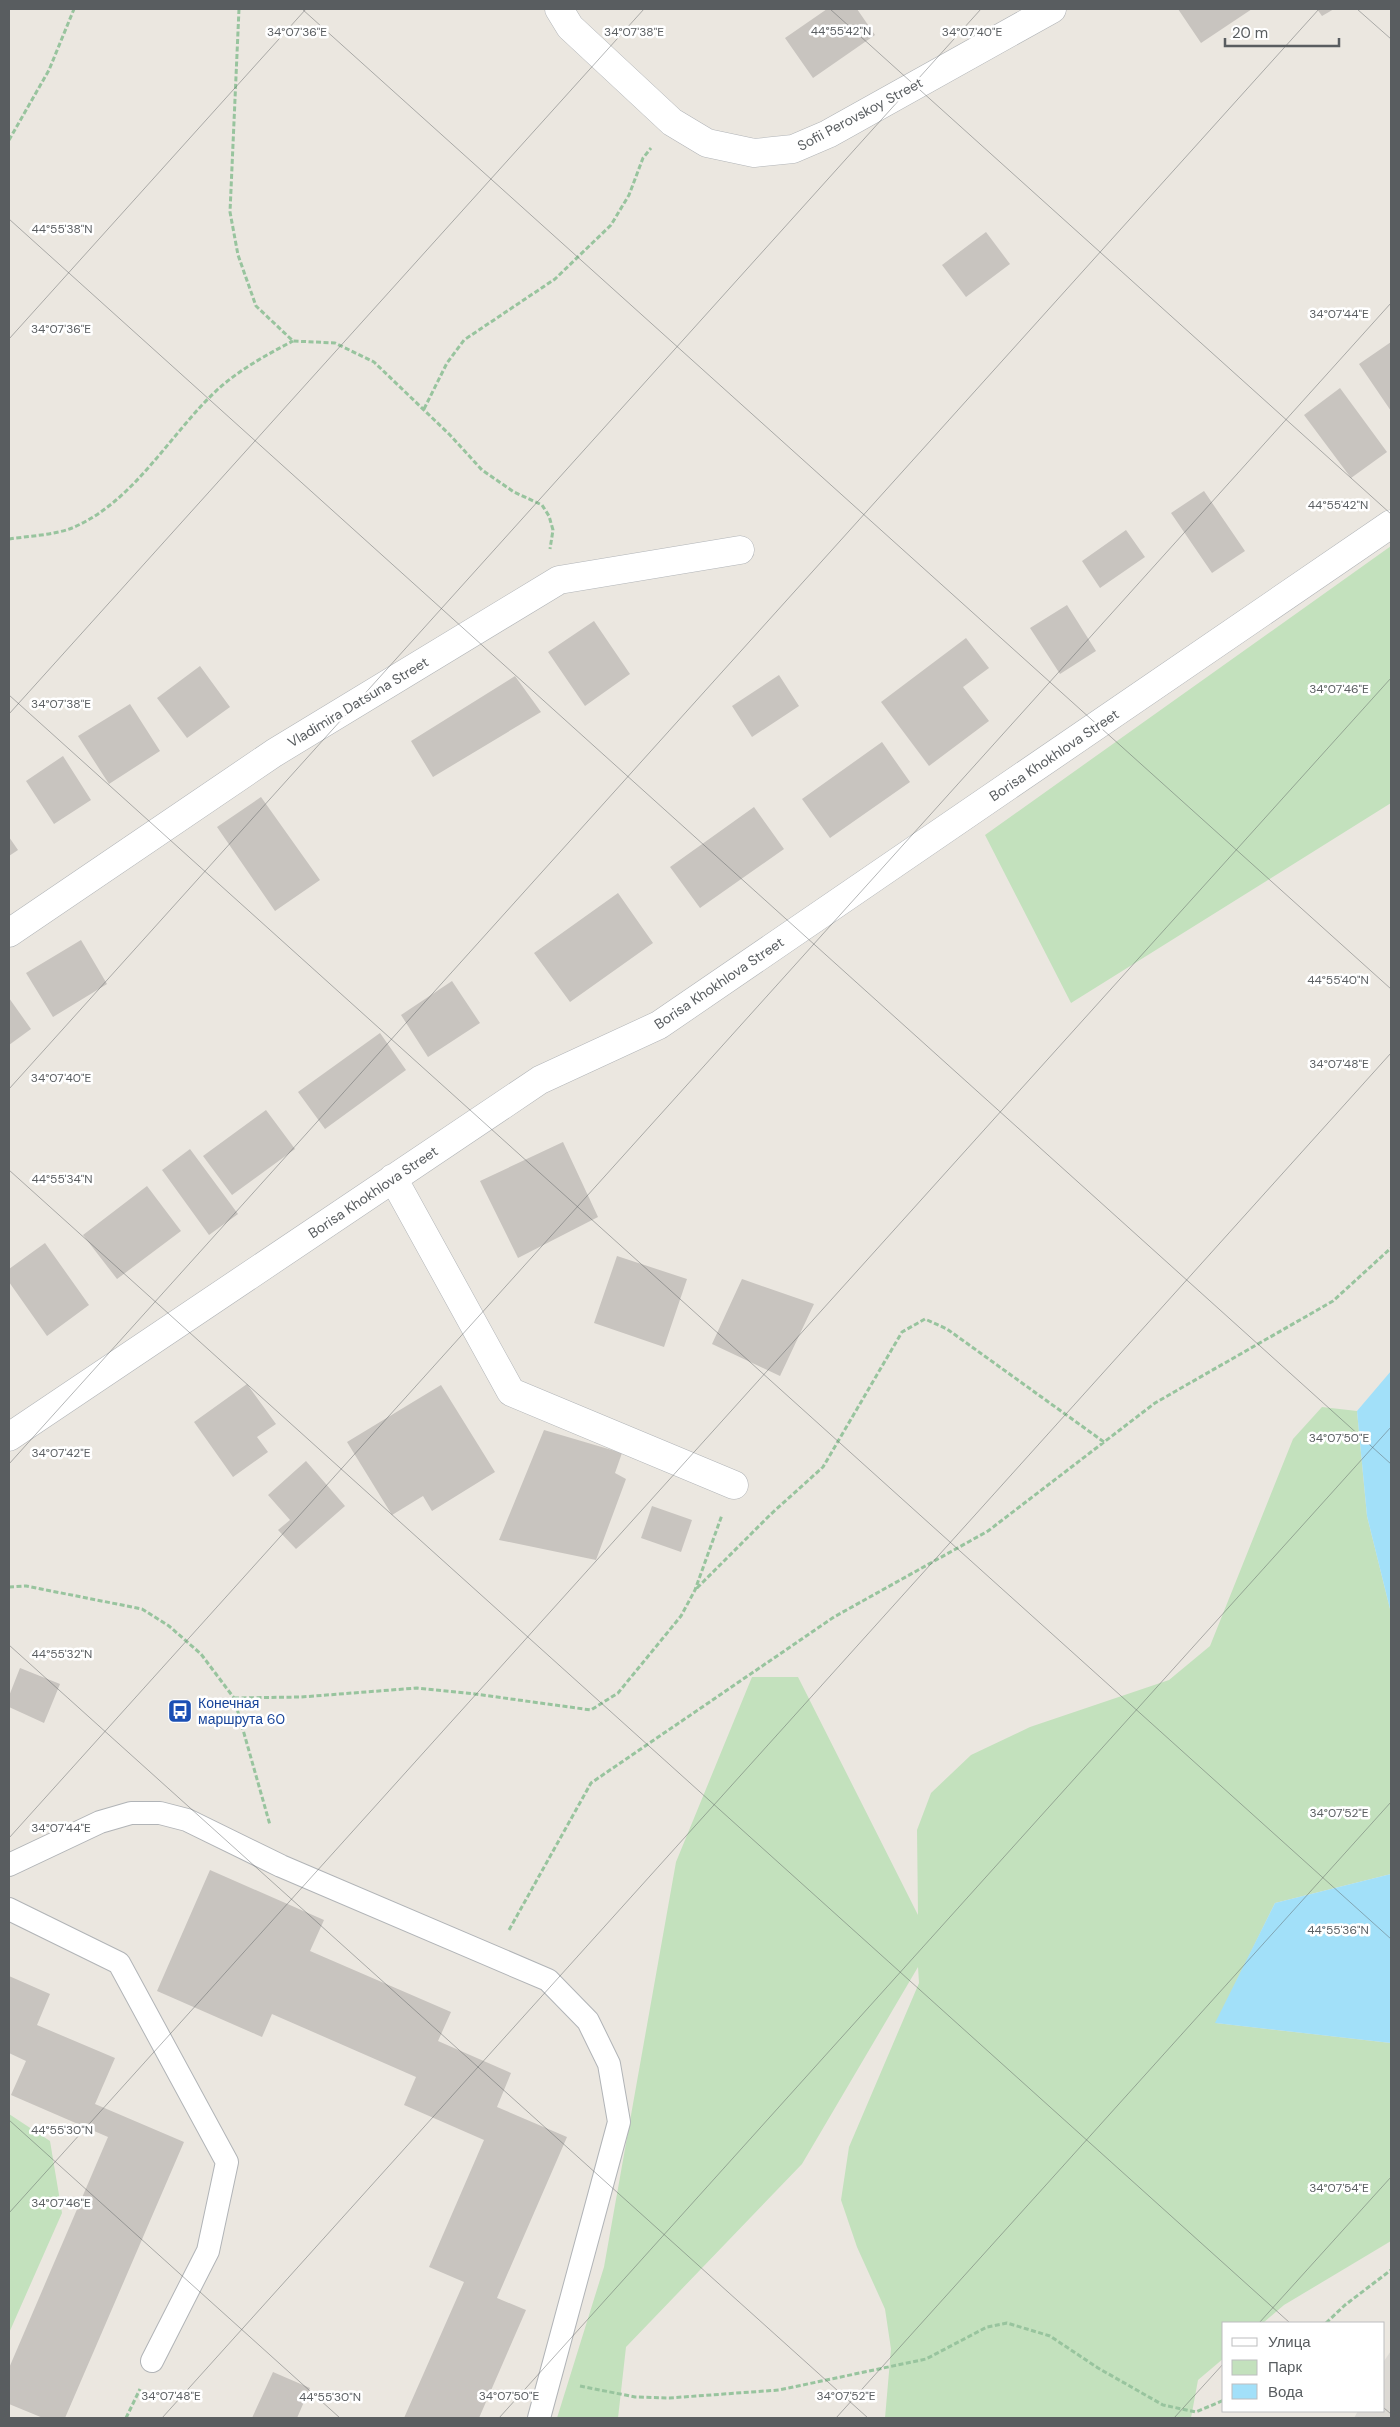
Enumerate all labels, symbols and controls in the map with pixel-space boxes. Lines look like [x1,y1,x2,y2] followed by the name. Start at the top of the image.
[1225,15,1339,47] scale bar
[811,23,871,39] text: 44°55'42"N
[1232,23,1268,43] text: 20 m
[267,24,327,40] text: 34°07'36"E
[604,24,664,40] text: 34°07'38"E
[942,24,1002,40] text: 34°07'40"E
[794,73,926,155] street label: Sofii Perovskoy Street
[31,221,93,237] text: 44°55'38"N
[1309,306,1369,322] text: 34°07'44"E
[31,321,91,337] text: 34°07'36"E
[1308,497,1368,513] text: 44°55'42"N
[284,653,432,751] street label: Vladimira Datsuna Street
[1309,681,1369,697] text: 34°07'46"E
[31,696,91,712] text: 34°07'38"E
[986,705,1122,805] street label: Borisa Khokhlova Street
[651,933,787,1033] street label: Borisa Khokhlova Street
[1307,972,1369,988] text: 44°55'40"N
[1309,1056,1369,1072] text: 34°07'48"E
[31,1070,91,1086] text: 34°07'40"E
[305,1142,441,1242] street label: Borisa Khokhlova Street
[31,1171,93,1187] text: 44°55'34"N
[1309,1430,1370,1446] text: 34°07'50"E
[31,1445,91,1461] text: 34°07'42"E
[32,1646,92,1662] text: 44°55'32"N
[198,1694,285,1728] place label: Конечная маршрута 60
[167,1698,193,1724] bus stop icon: Конечная маршрута 60
[1309,1805,1369,1821] text: 34°07'52"E
[31,1820,91,1836] text: 34°07'44"E
[1307,1922,1369,1938] text: 44°55'36"N
[31,2122,93,2138] text: 44°55'30"N
[1309,2180,1369,2196] text: 34°07'54"E
[31,2195,91,2211] text: 34°07'46"E
[1222,2322,1385,2412] legend
[1268,2332,1311,2352] text: Улица
[1268,2357,1302,2377] text: Парк
[1268,2382,1304,2402] text: Вода
[141,2388,201,2404] text: 34°07'48"E
[479,2388,540,2404] text: 34°07'50"E
[816,2388,876,2404] text: 34°07'52"E
[299,2389,361,2405] text: 44°55'30"N

